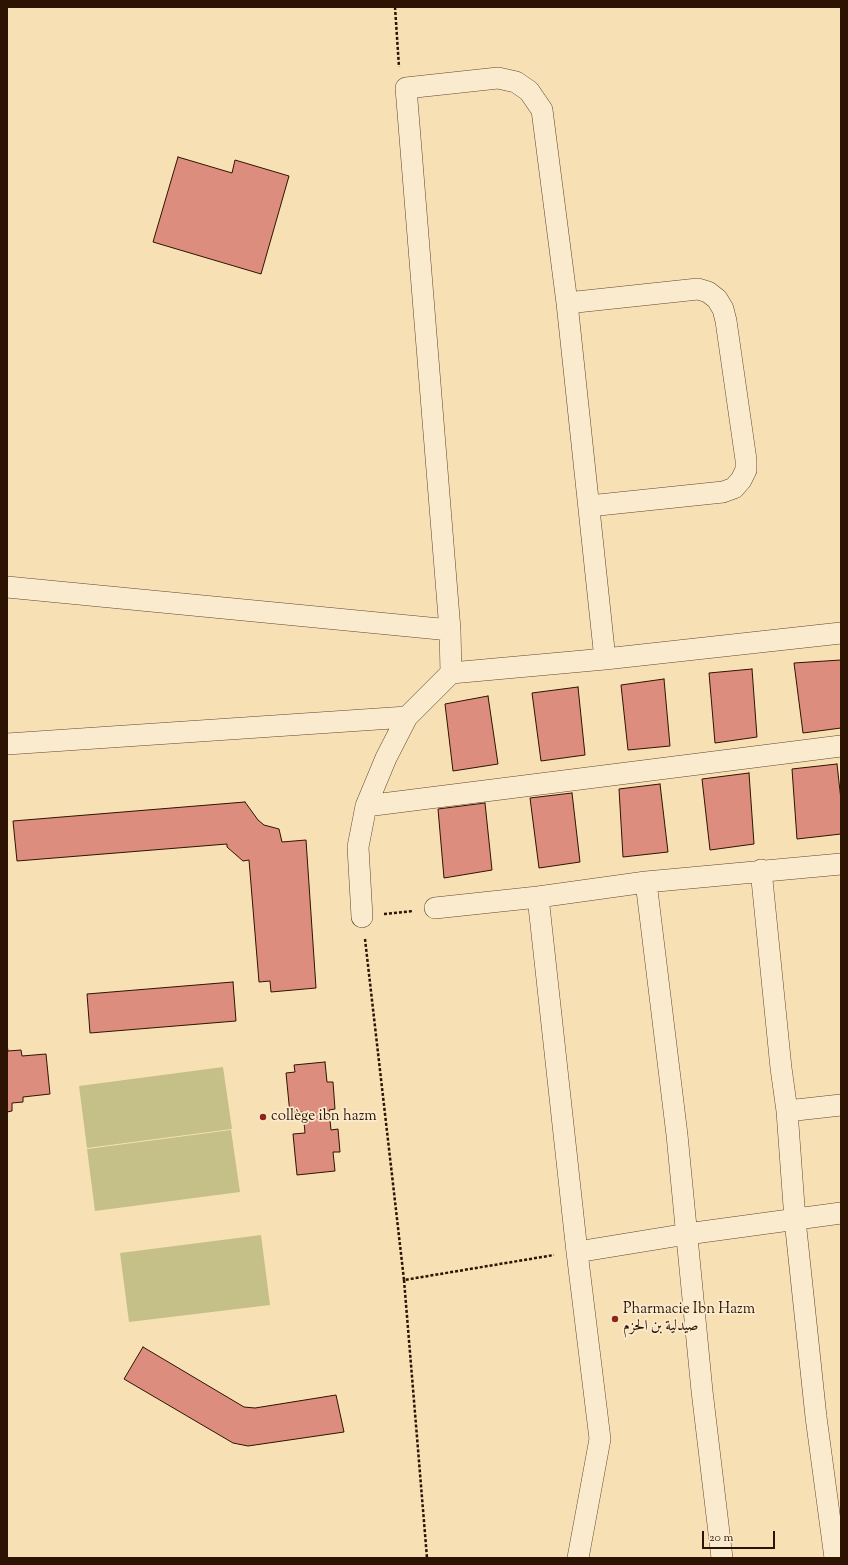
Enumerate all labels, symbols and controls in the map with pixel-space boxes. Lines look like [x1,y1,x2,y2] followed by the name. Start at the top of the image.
[271,1108,377,1126] place label: collège ibn hazm
[258,1112,268,1122] marker: collège ibn hazm
[623,1301,755,1336] place label: Pharmacie Ibn Hazm صيدلية بن الحزم
[610,1314,620,1324] marker: Pharmacie Ibn Hazm صيدلية بن الحزم
[704,1523,777,1549] scale bar
[709,1529,733,1547] text: 20 m

